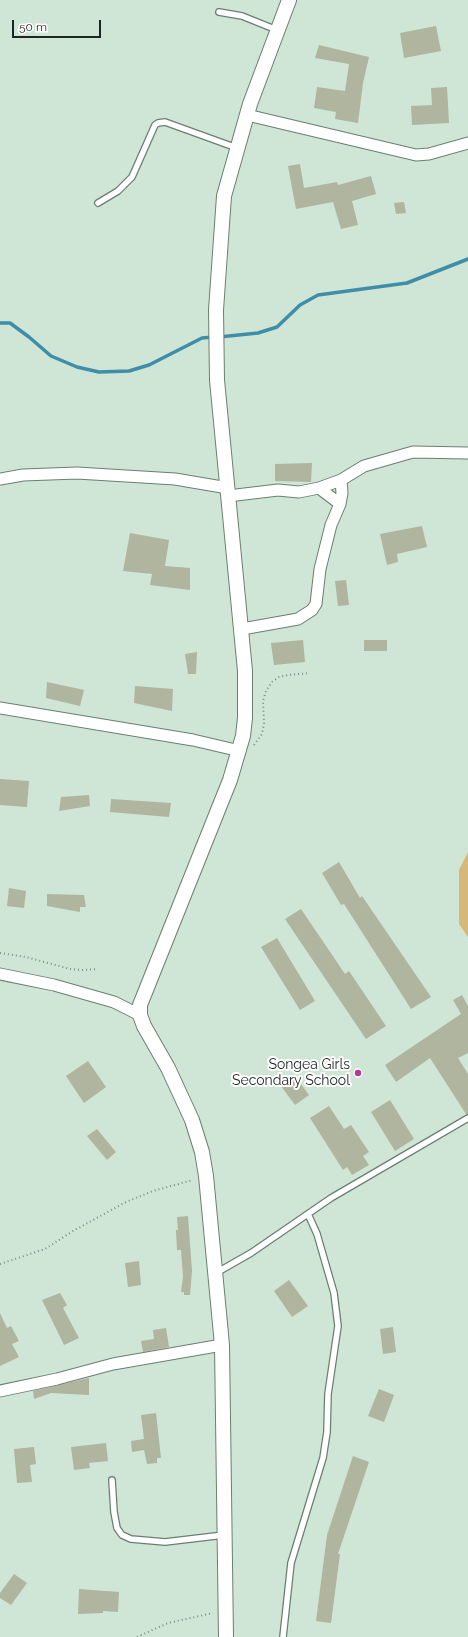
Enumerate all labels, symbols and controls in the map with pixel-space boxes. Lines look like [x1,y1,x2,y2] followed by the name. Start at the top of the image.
[14,12,103,38] scale bar
[19,20,47,34] text: 50 m
[232,1057,350,1090] place label: Songea Girls Secondary School
[353,1068,363,1078] marker: Songea Girls Secondary School

